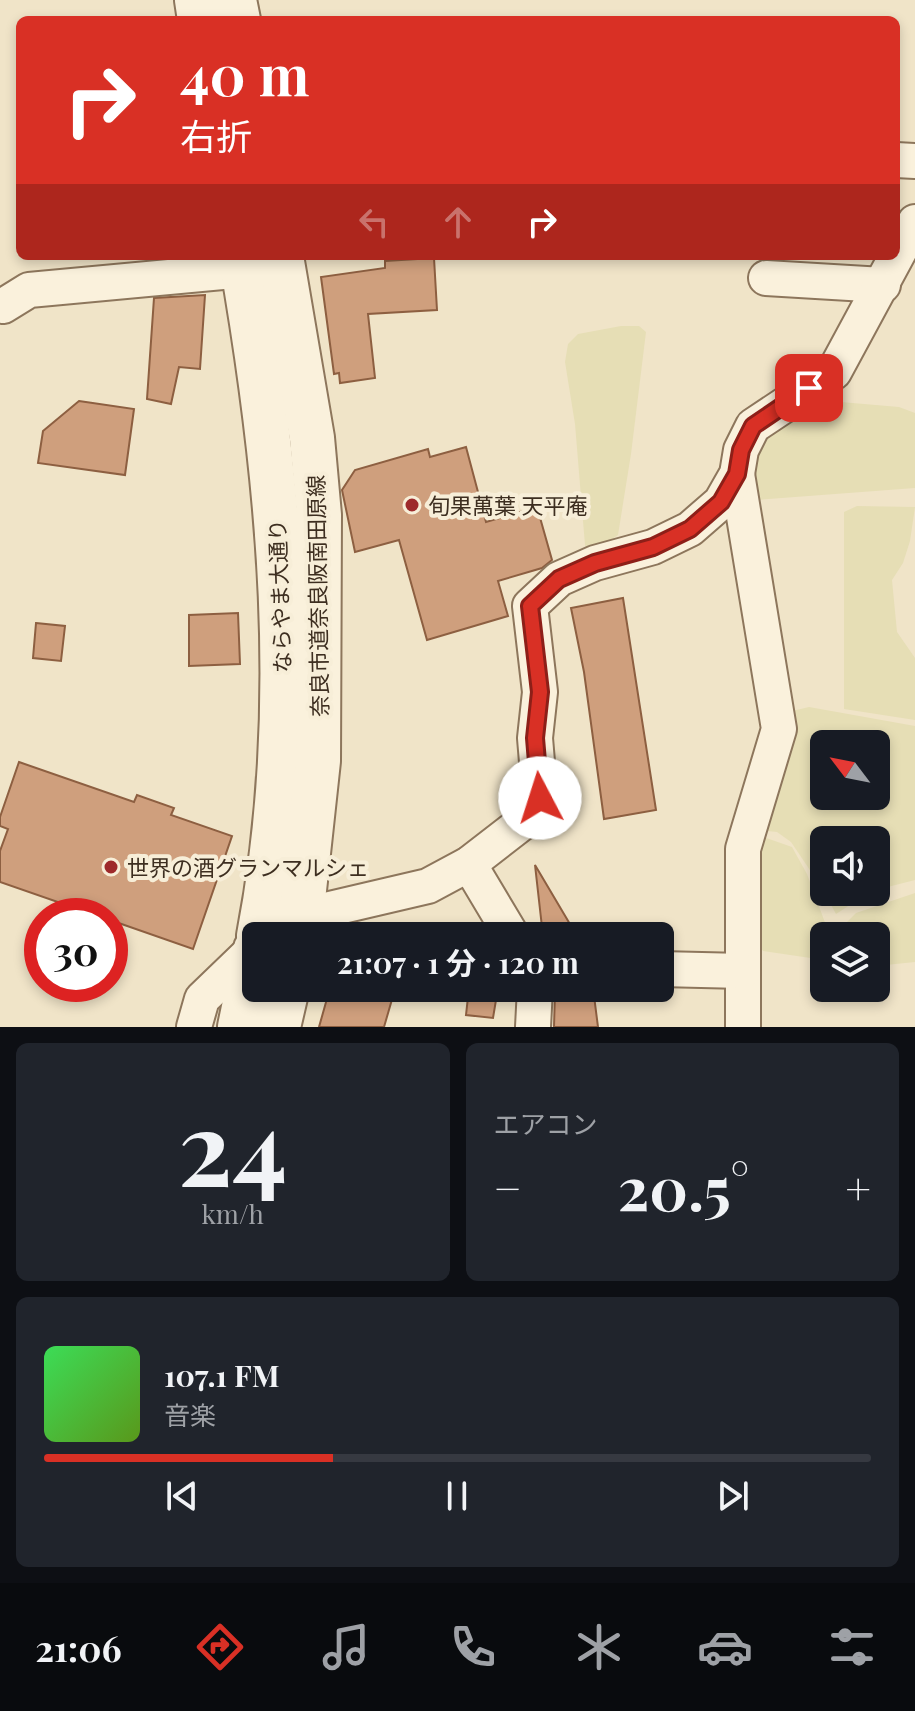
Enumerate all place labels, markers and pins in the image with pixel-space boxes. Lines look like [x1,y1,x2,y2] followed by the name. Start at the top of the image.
[775,354,843,422] pin
[428,490,587,520] place label: 旬果萬葉 天平庵
[403,496,421,514] marker: 旬果萬葉 天平庵
[127,852,369,882] place label: 世界の酒グランマルシェ
[102,858,120,876] marker: 世界の酒グランマルシェ

